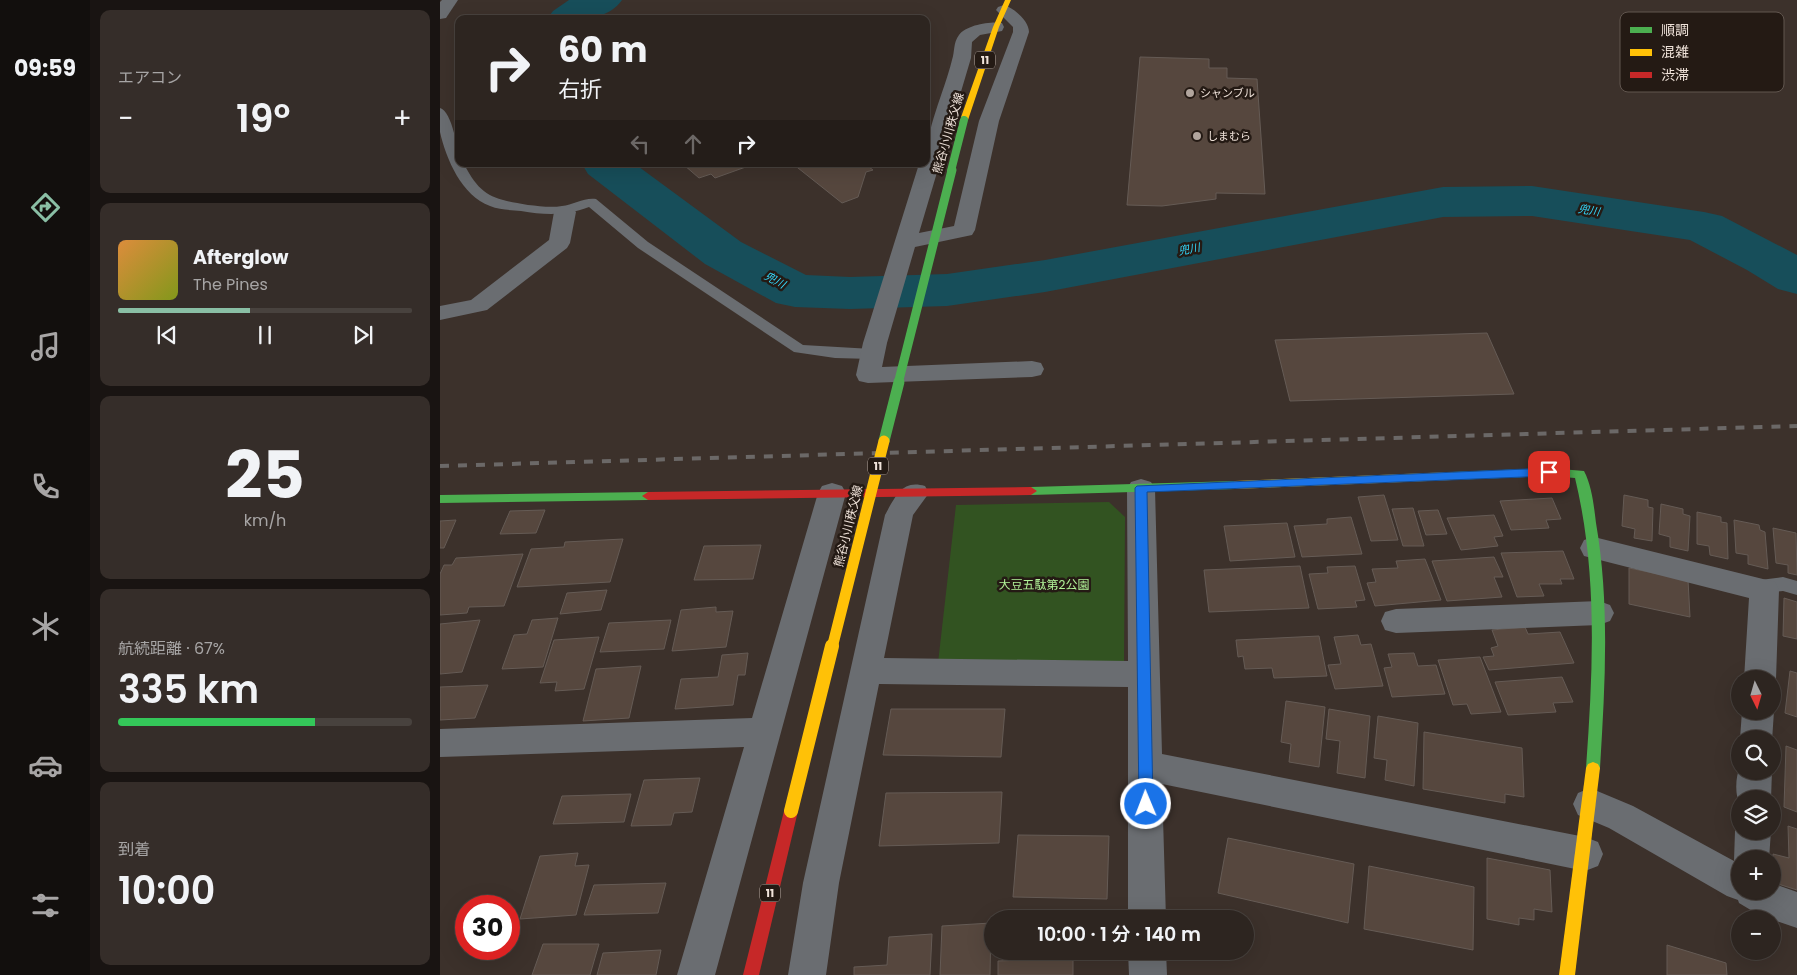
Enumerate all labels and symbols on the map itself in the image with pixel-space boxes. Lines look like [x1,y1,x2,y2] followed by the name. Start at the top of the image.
[1620,12,1784,92] legend
[1661,20,1689,40] text: 順調
[1661,42,1689,62] text: 混雑
[975,52,995,68] road number: 11
[1661,65,1689,85] text: 渋滞
[1200,85,1255,101] place label: シャンブル
[1184,87,1196,99] marker: シャンブル
[928,90,968,176] street label: 熊谷小川秩父線
[1207,128,1251,144] place label: しまむら
[1191,130,1203,142] marker: しまむら
[1577,200,1602,220] water label: 兜川
[1177,239,1202,259] water label: 兜川
[762,268,789,293] water label: 兜川
[1528,451,1570,493] pin
[868,458,888,474] road number: 11
[830,483,866,569] street label: 熊谷小川秩父線
[999,576,1089,593] park label: 大豆五駄第2公園
[1731,670,1781,720] north arrow
[1119,777,1171,829] position arrow
[760,884,780,901] road number: 11
[455,895,520,960] speed limit sign: 30

